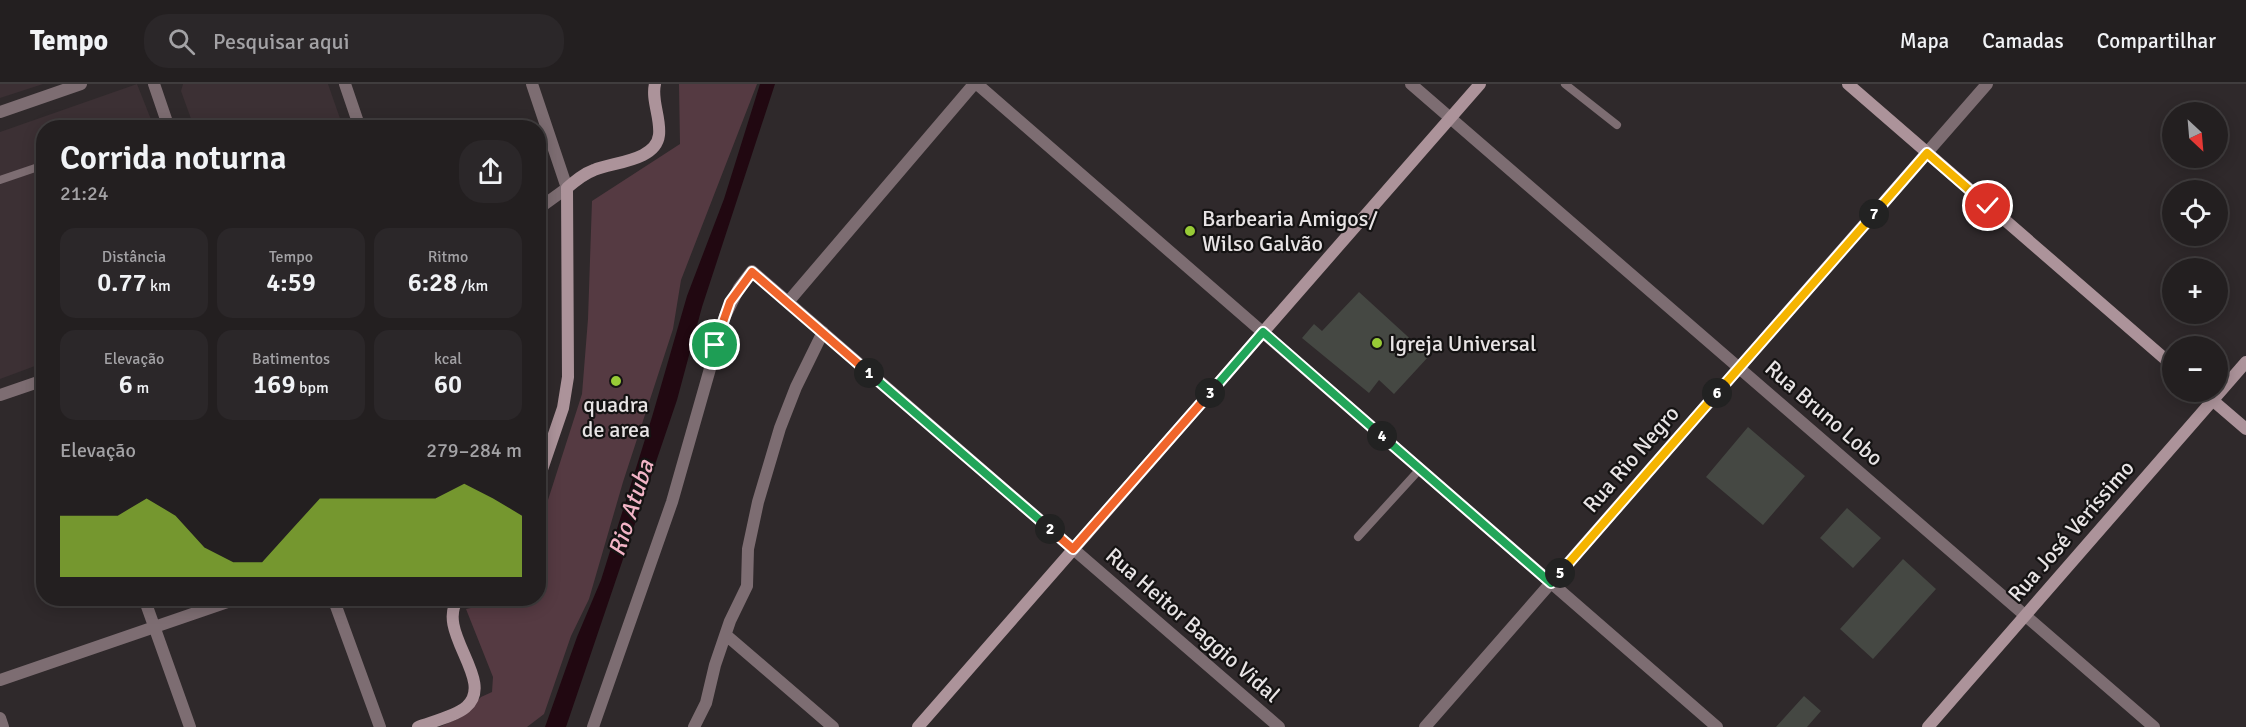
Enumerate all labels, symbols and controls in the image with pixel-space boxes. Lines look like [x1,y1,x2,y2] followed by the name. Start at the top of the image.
[144,14,564,68] search box
[30,24,108,58] text: Tempo
[165,25,198,58] icon: search
[213,28,349,55] text: Pesquisar aqui
[1900,28,1949,54] text: Mapa
[1982,28,2064,54] text: Camadas
[2097,28,2216,54] text: Compartilhar
[2162,102,2228,168] north arrow
[2162,102,2228,402] map controls
[60,138,287,179] text: Corrida noturna
[459,140,522,203] button: share
[1962,180,2013,231] pin
[2162,180,2228,246] button: locate
[60,181,109,206] text: 21:24
[1971,189,2004,222] icon: check
[1859,199,1889,229] pin: 7
[1870,204,1878,224] text: 7
[1202,205,1378,257] place label: Barbearia Amigos/ Wilso Galvão
[1183,224,1197,238] marker: Barbearia Amigos/ Wilso Galvão
[102,247,166,267] text: Distância
[269,247,313,267] text: Tempo
[428,247,468,267] text: Ritmo
[2162,258,2228,324] button: +
[97,267,146,299] text: 0.77
[266,267,316,299] text: 4:59
[408,267,457,299] text: 6:28
[146,276,171,296] text: km
[457,276,488,296] text: /km
[689,319,740,370] pin
[698,328,731,361] icon: arrive
[1389,330,1536,357] place label: Igreja Universal
[1370,336,1384,350] marker: Igreja Universal
[2162,336,2228,402] button: −
[104,349,164,369] text: Elevação
[252,349,330,369] text: Batimentos
[434,349,462,369] text: kcal
[1759,354,1889,472] street label: Rua Bruno Lobo
[854,358,884,388] pin: 1
[865,363,873,383] text: 1
[119,369,133,401] text: 6
[253,369,295,401] text: 169
[434,369,462,401] text: 60
[609,374,623,388] marker: quadra de area
[133,378,149,398] text: m
[295,378,329,398] text: bpm
[1195,378,1225,408] pin: 3
[1702,378,1732,408] pin: 6
[1206,383,1214,403] text: 3
[1713,383,1721,403] text: 6
[582,391,650,443] place label: quadra de area
[1577,400,1685,518] street label: Rua Rio Negro
[1367,421,1397,451] pin: 4
[1378,426,1386,446] text: 4
[60,438,136,463] text: Elevação
[426,438,522,463] text: 279–284 m
[601,455,661,560] water label: Rio Atuba
[2002,455,2140,607] street label: Rua José Veríssimo
[1035,514,1065,544] pin: 2
[1046,519,1054,539] text: 2
[1100,542,1286,708] street label: Rua Heitor Baggio Vidal
[1545,558,1575,588] pin: 5
[1556,563,1564,583] text: 5

